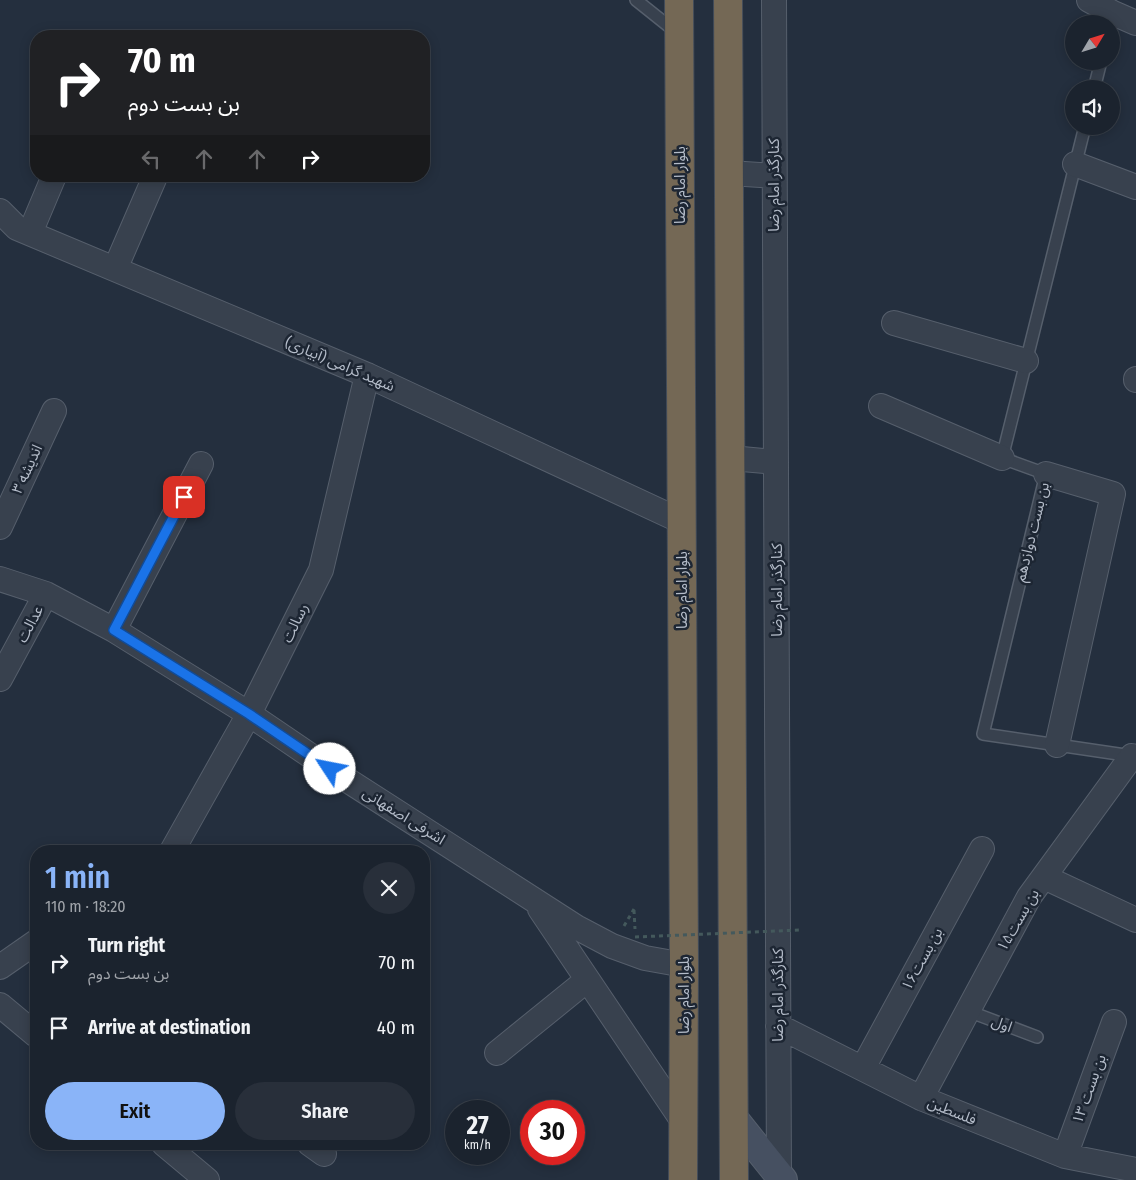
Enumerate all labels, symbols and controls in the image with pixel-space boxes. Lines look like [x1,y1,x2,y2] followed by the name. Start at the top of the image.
[1065,15,1120,70] north arrow
[1065,15,1120,135] map controls
[128,39,196,81] text: 70 m
[45,50,110,115] icon: right
[1065,80,1120,135] button: sound
[128,90,240,117] text: بن بست دوم
[765,138,785,232] street label: کنارگذر امام رضا
[137,145,165,173] icon: left
[190,145,218,173] icon: ahead
[243,145,271,173] icon: ahead
[296,145,324,173] icon: right
[671,146,691,224] street label: بلوار امام رضا
[282,333,398,395] street label: شهید گرامی (آبیاری)
[8,442,46,496] street label: اندیشه ۳
[163,476,205,518] pin
[1011,480,1055,584] street label: بن بست دوازدهم
[170,483,198,511] icon: arrive
[768,543,788,637] street label: کنارگذر امام رضا
[673,551,693,629] street label: بلوار امام رضا
[278,600,312,646] street label: رسالت
[13,602,47,646] street label: عدالت
[303,742,355,794] position arrow
[360,784,448,848] street label: اشرفی اصفهانی
[45,860,110,896] text: 1 min
[363,862,415,914] button: close
[993,886,1043,954] street label: بن بست۱۵
[45,897,126,916] text: 110 m · 18:20
[897,925,947,993] street label: بن بست۱۶
[88,934,165,957] text: Turn right
[769,948,789,1042] street label: کنارگذر امام رضا
[45,949,73,977] icon: right
[379,951,415,974] text: 70 m
[675,956,695,1034] street label: بلوار امام رضا
[88,964,169,983] text: بن بست دوم
[989,1012,1015,1036] street label: اول
[45,1014,73,1042] icon: arrive
[88,1016,251,1039] text: Arrive at destination
[377,1016,415,1039] text: 40 m
[1068,1052,1110,1126] street label: بن بست ۱۳
[45,1082,225,1140] button: Exit
[235,1082,415,1140] button: Share
[925,1093,979,1129] street label: فلسطین
[520,1100,585,1165] speed limit sign: 30
[466,1111,489,1141] text: 27
[464,1138,491,1152] text: km/h

